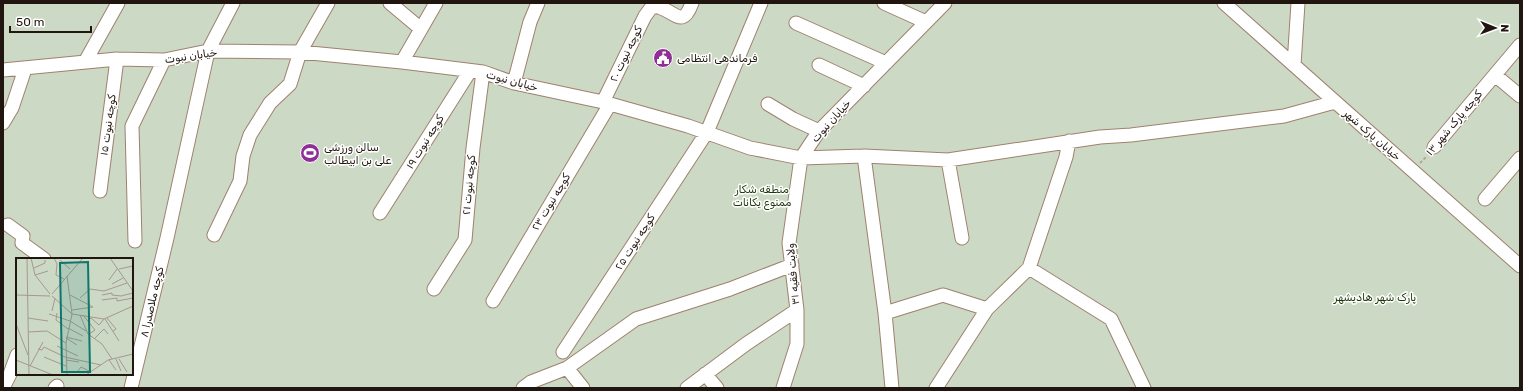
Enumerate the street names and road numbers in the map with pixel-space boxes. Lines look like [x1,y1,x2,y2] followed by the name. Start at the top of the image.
[607,24,646,84] street label: کوچه نبوت ۲۰
[164,46,219,67] street label: خیابان نبوت
[484,68,540,95] street label: خیابان نبوت
[1423,88,1486,159] street label: کوچه پارک شهر ۱۳
[97,93,120,157] street label: کوچه نبوت ۱۵
[808,97,855,146] street label: خیابان نبوت
[1339,106,1404,164] street label: خیابان پارک شهر
[403,113,448,172] street label: کوچه نبوت ۱۹
[460,154,479,216] street label: کوچه نبوت ۲۱
[529,171,574,233] street label: کوچه نبوت ۲۳
[612,212,659,273] street label: کوچه نبوت ۲۵
[784,242,803,305] street label: ولایت فقیه ۳۱
[138,265,167,339] street label: کوچه ملاصدرا ۸

